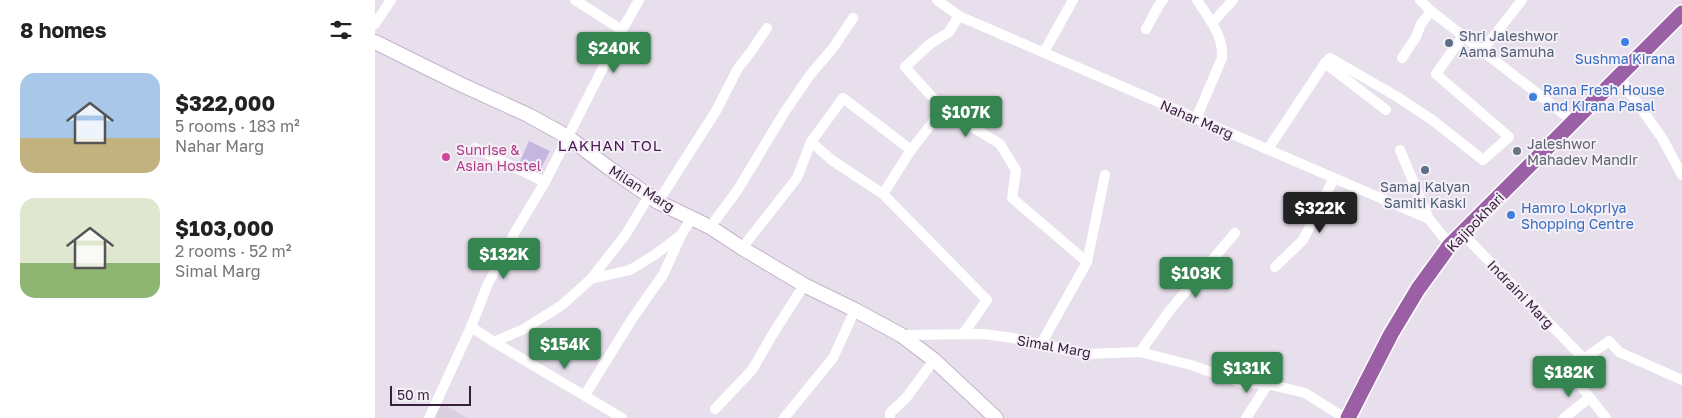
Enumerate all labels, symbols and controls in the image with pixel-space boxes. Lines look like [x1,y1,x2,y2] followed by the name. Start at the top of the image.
[327,16,355,44] icon: filters
[20,17,107,43] text: 8 homes
[1459,27,1559,60] place label: Shri Jaleshwor Aama Samuha
[579,32,649,74] pin: $240K
[1619,36,1631,48] marker: Sushma Kirana
[1443,37,1455,49] marker: Shri Jaleshwor Aama Samuha
[588,38,640,58] text: $240K
[1575,50,1675,67] place label: Sushma Kirana
[1543,81,1665,114] place label: Rana Fresh House and Kirana Pasal
[175,90,275,116] text: $322,000
[1527,91,1539,103] marker: Rana Fresh House and Kirana Pasal
[60,93,120,153] icon: home
[931,96,1001,138] pin: $107K
[1158,96,1236,142] street label: Nahar Marg
[941,102,991,122] text: $107K
[175,116,300,136] text: 5 rooms · 183 m²
[1527,135,1638,168] place label: Jaleshwor Mahadev Mandir
[175,136,264,156] text: Nahar Marg
[558,136,662,154] district label: LAKHAN TOL
[456,141,541,174] place label: Sunrise & Asian Hostel
[1511,145,1523,157] marker: Jaleshwor Mahadev Mandir
[440,151,452,163] marker: Sunrise & Asian Hostel
[606,161,678,215] street label: Milan Marg
[1419,164,1431,176] marker: Samaj Kalyan Samiti Kaski
[1380,178,1470,211] place label: Samaj Kalyan Samiti Kaski
[1443,189,1507,255] street label: Kajipokhari
[1285,192,1355,234] pin: $322K
[1294,198,1346,218] text: $322K
[1521,199,1634,232] place label: Hamro Lokpriya Shopping Centre
[1505,209,1517,221] marker: Hamro Lokpriya Shopping Centre
[175,215,274,241] text: $103,000
[60,218,120,278] icon: home
[469,238,539,280] pin: $132K
[175,241,291,261] text: 2 rooms · 52 m²
[479,244,529,264] text: $132K
[1161,256,1231,299] pin: $103K
[1484,256,1558,332] street label: Indraini Marg
[175,261,261,281] text: Simal Marg
[1171,263,1221,283] text: $103K
[530,328,600,370] pin: $154K
[1016,331,1092,361] street label: Simal Marg
[540,334,590,354] text: $154K
[1212,352,1282,394] pin: $131K
[1534,356,1604,398] pin: $182K
[1223,358,1271,378] text: $131K
[1544,362,1594,382] text: $182K
[390,383,471,406] scale bar
[397,386,430,403] text: 50 m

